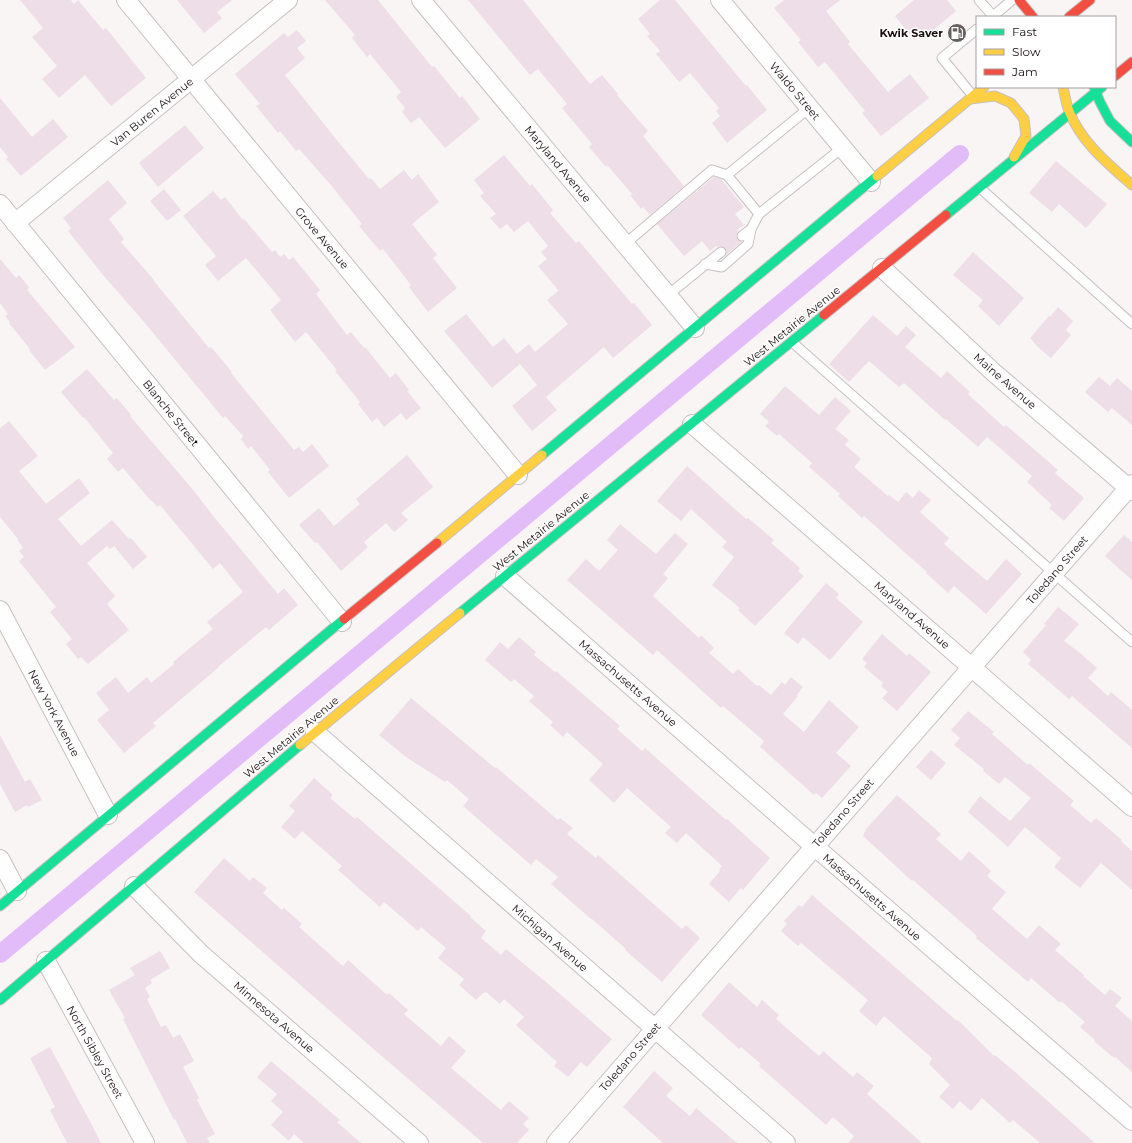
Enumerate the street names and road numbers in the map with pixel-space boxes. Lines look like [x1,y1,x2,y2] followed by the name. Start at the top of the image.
[767,59,824,123] street label: Waldo Street
[108,74,196,150] street label: Van Buren Avenue
[522,123,594,206] street label: Maryland Avenue
[292,204,352,272] street label: Grove Avenue
[741,283,843,369] street label: West Metairie Avenue
[971,350,1039,412] street label: Maine Avenue
[140,377,202,449] street label: Blanche Street
[490,488,592,574] street label: West Metairie Avenue
[1023,532,1091,607] street label: Toledano Street
[871,578,953,652] street label: Maryland Avenue
[576,636,680,730] street label: Massachusetts Avenue
[25,667,83,759] street label: New York Avenue
[240,693,342,781] street label: West Metairie Avenue
[809,775,877,850] street label: Toledano Street
[820,850,924,944] street label: Massachusetts Avenue
[509,901,591,975] street label: Michigan Avenue
[231,978,317,1056] street label: Minnesota Avenue
[64,1003,127,1101] street label: North Sibley Street
[596,1019,664,1094] street label: Toledano Street

